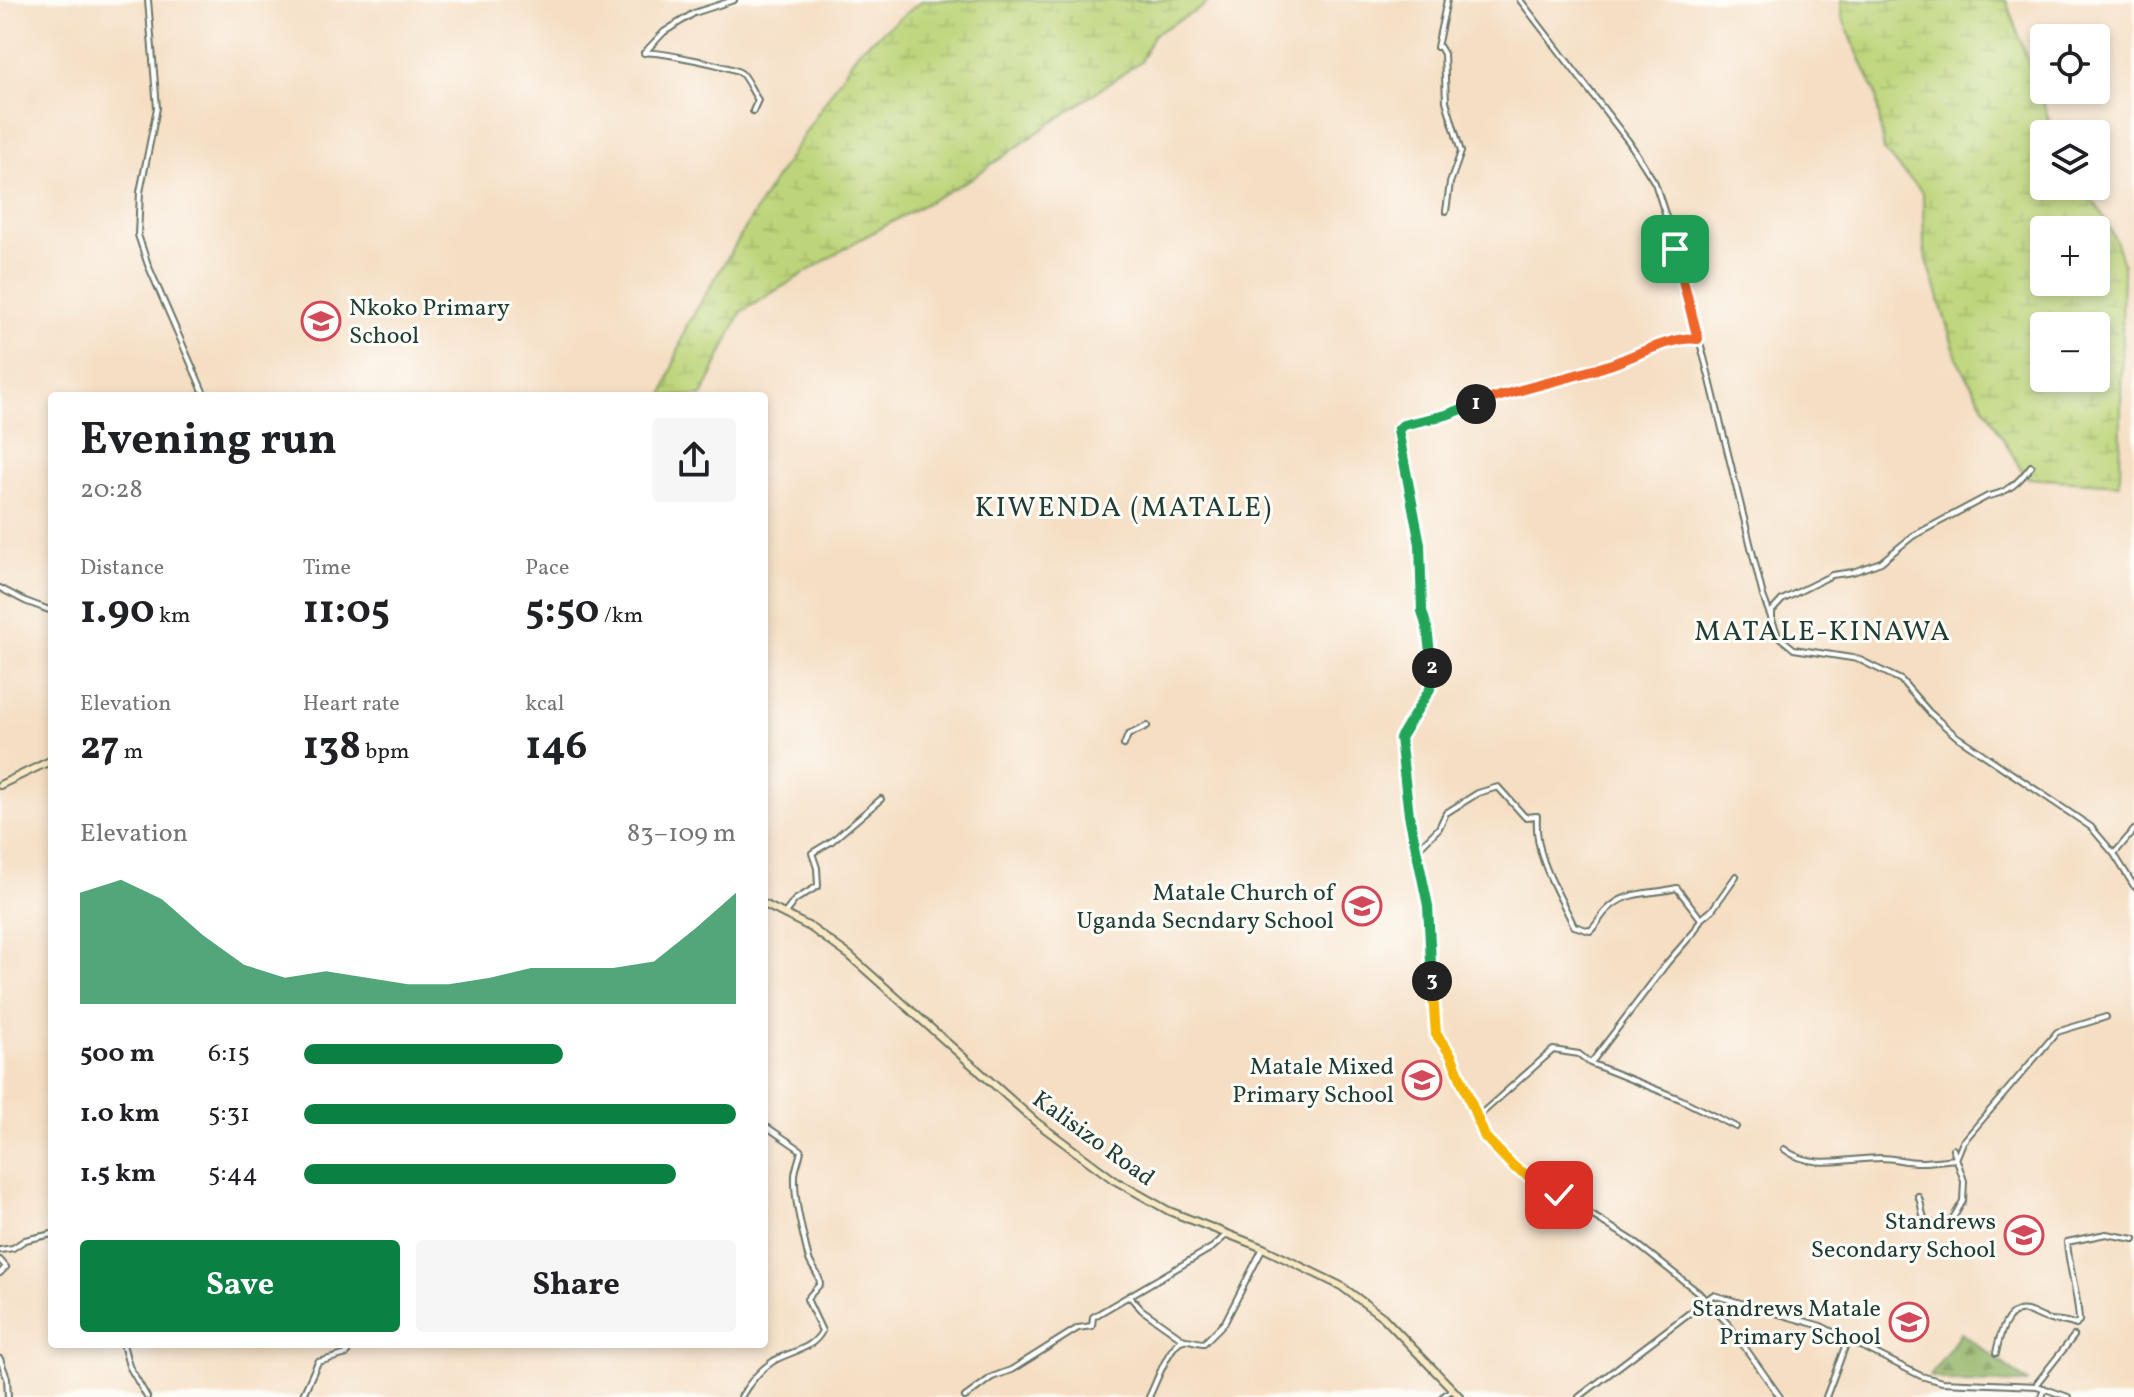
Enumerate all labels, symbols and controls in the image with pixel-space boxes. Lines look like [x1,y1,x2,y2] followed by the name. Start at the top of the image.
[2030,24,2110,392] map controls
[2030,24,2110,104] button: locate
[2030,120,2110,200] button: layers
[1641,215,1709,283] pin
[2030,216,2110,296] button: +
[1653,227,1697,271] icon: arrive
[349,292,510,354] place label: Nkoko Primary School
[300,300,342,342] school or university icon: Nkoko Primary School
[2030,312,2110,392] button: −
[1456,384,1496,424] pin: 1
[1472,388,1480,419] text: 1
[80,411,337,472] text: Evening run
[652,418,736,502] button: share
[80,472,143,508] text: 20:28
[975,489,1273,528] district label: KIWENDA (MATALE)
[80,553,164,584] text: Distance
[303,553,351,584] text: Time
[525,553,569,584] text: Pace
[80,584,155,640] text: 1.90
[303,584,390,640] text: 11:05
[525,584,599,640] text: 5:50
[155,601,190,632] text: km
[599,601,643,632] text: /km
[1694,613,1952,652] district label: MATALE-KINAWA
[1412,648,1452,688] pin: 2
[1426,652,1438,683] text: 2
[80,689,171,720] text: Elevation
[303,689,400,720] text: Heart rate
[525,689,564,720] text: kcal
[80,720,119,776] text: 27
[303,720,361,776] text: 138
[525,720,587,776] text: 146
[119,737,143,768] text: m
[361,737,409,768] text: bpm
[80,816,188,852] text: Elevation
[627,816,736,852] text: 83–109 m
[1077,877,1337,939] place label: Matale Church of Uganda Secndary School
[1341,885,1383,927] school or university icon: Matale Church of Uganda Secndary School
[1412,961,1452,1001] pin: 3
[1426,965,1438,996] text: 3
[80,1036,155,1072] text: 500 m
[208,1036,250,1072] text: 6:15
[1232,1051,1394,1113] place label: Matale Mixed Primary School
[1401,1059,1443,1101] school or university icon: Matale Mixed Primary School
[1025,1084,1161,1196] street label: Kalisizo Road
[80,1096,160,1132] text: 1.0 km
[208,1096,250,1132] text: 5:31
[80,1156,156,1192] text: 1.5 km
[208,1156,258,1192] text: 5:44
[1525,1161,1593,1229] pin
[1537,1173,1581,1217] icon: check
[1811,1206,1996,1268] place label: Standrews Secondary School
[2003,1214,2045,1256] school or university icon: Standrews Secondary School
[80,1240,400,1332] button: Save
[416,1240,736,1332] button: Share
[1692,1293,1881,1355] place label: Standrews Matale Primary School
[1888,1301,1930,1343] school or university icon: Standrews Matale Primary School

